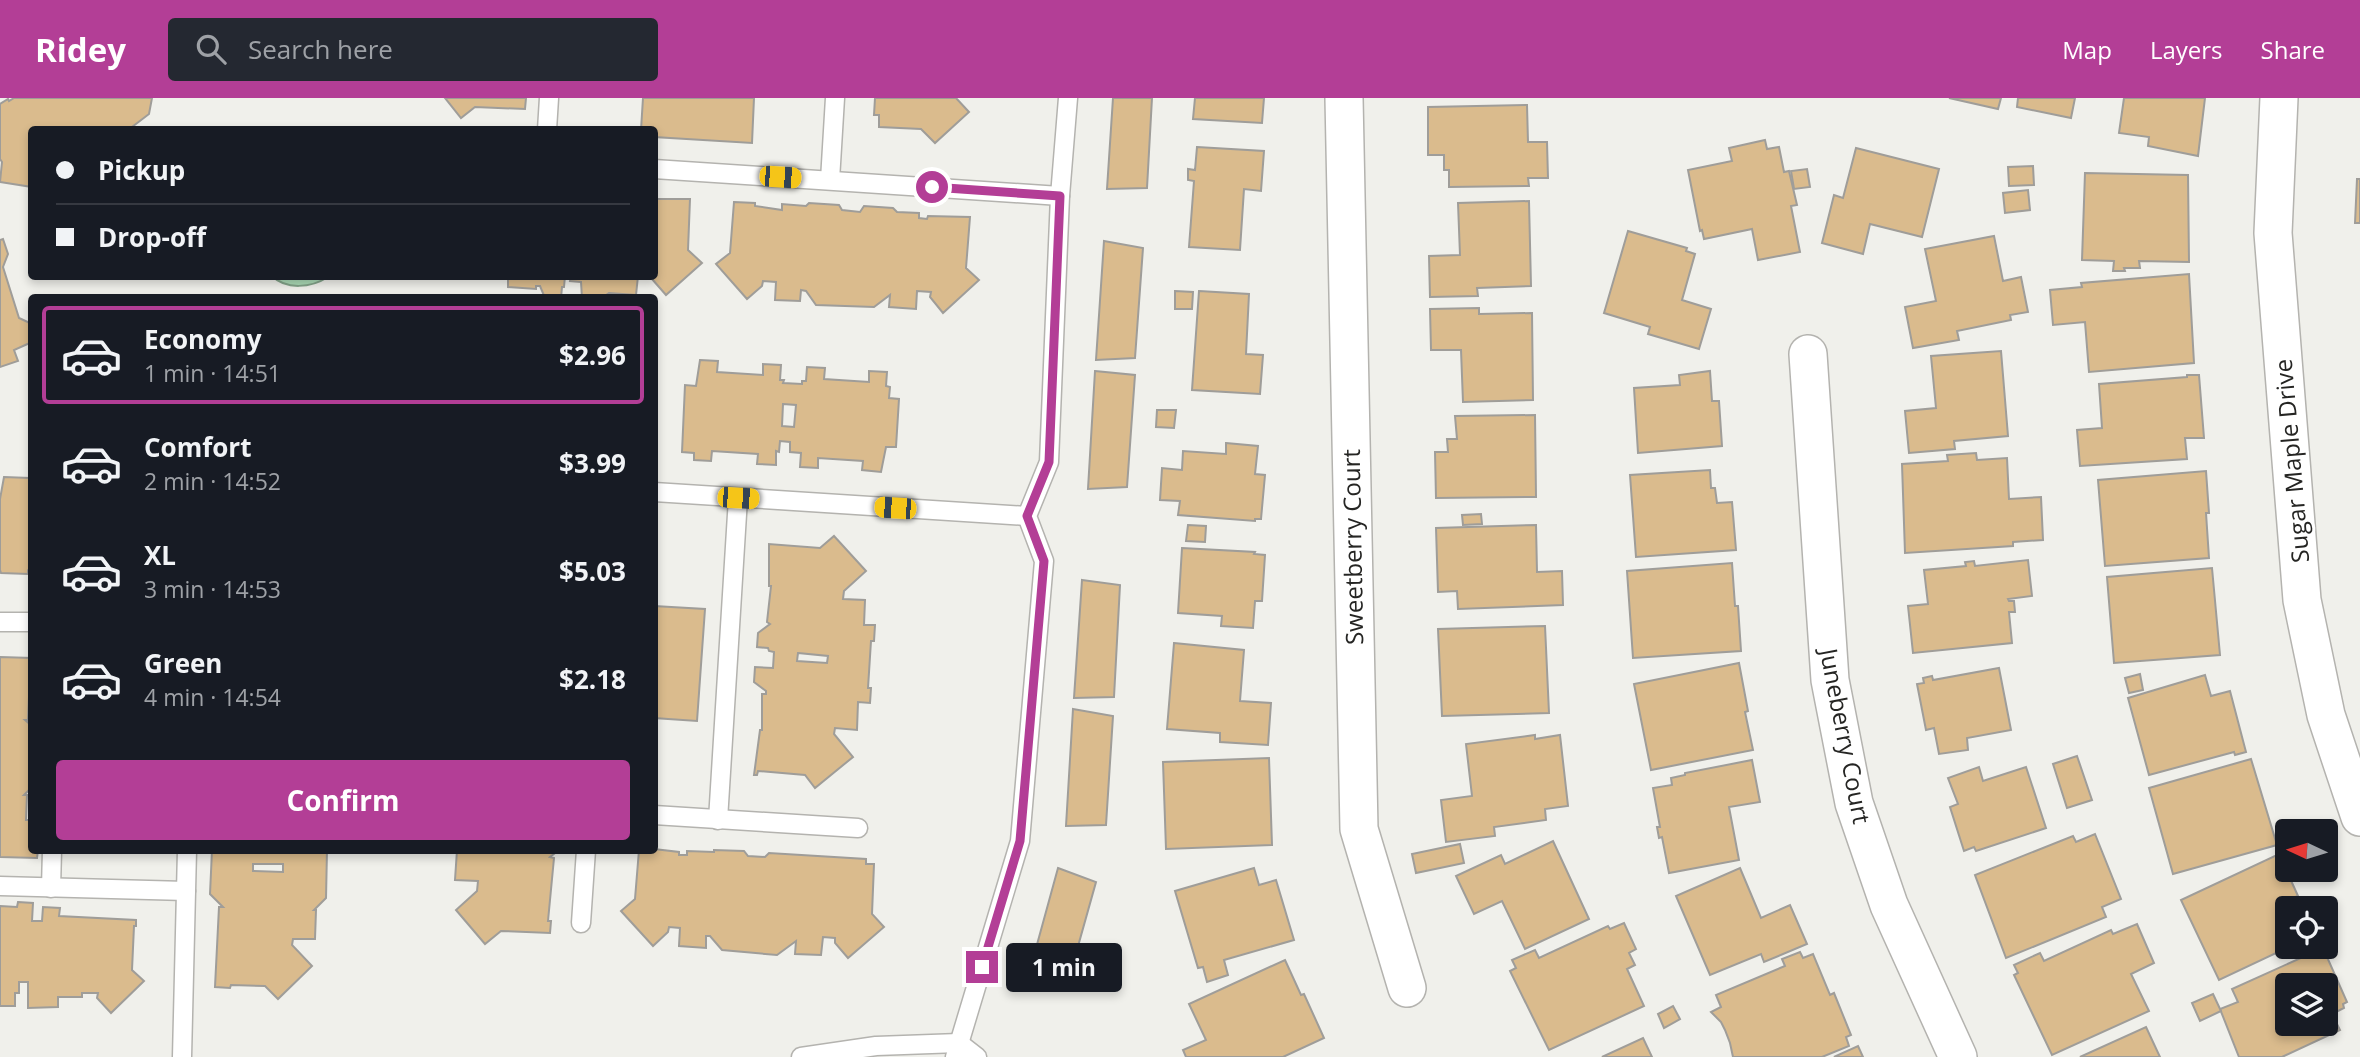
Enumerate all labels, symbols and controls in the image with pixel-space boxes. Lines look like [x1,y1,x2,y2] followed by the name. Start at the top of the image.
[168,18,658,81] search box
[35,27,126,72] text: Ridey
[192,30,230,68] icon: search
[248,31,393,67] text: Search here
[2062,33,2112,66] text: Map
[2150,33,2223,66] text: Layers
[2261,33,2325,66] text: Share
[98,152,185,188] text: Pickup
[759,165,802,189] car
[916,171,948,203] route start
[98,219,206,255] text: Drop-off
[144,321,262,357] text: Economy
[60,324,123,387] icon: car
[559,337,626,373] text: $2.96
[144,357,281,389] text: 1 min · 14:51
[2266,358,2316,564] street label: Sugar Maple Drive
[144,429,251,465] text: Comfort
[60,432,123,495] icon: car
[559,445,626,481] text: $3.99
[1334,449,1370,645] street label: Sweetberry Court
[144,465,281,497] text: 2 min · 14:52
[717,486,760,510] car
[874,496,917,520] car
[144,537,176,573] text: XL
[60,540,123,603] icon: car
[559,553,626,589] text: $5.03
[144,573,281,605] text: 3 min · 14:53
[1812,644,1879,827] street label: Juneberry Court
[144,645,222,681] text: Green
[60,648,123,711] icon: car
[559,661,626,697] text: $2.18
[144,681,281,713] text: 4 min · 14:54
[56,760,630,840] button: Confirm
[2275,819,2338,882] north arrow
[2275,819,2338,1036] map controls
[2275,896,2338,959] button: locate
[1006,942,1122,992] callout: 1 min
[966,951,998,983] route end
[1032,951,1096,983] text: 1 min
[2275,973,2338,1036] button: layers

